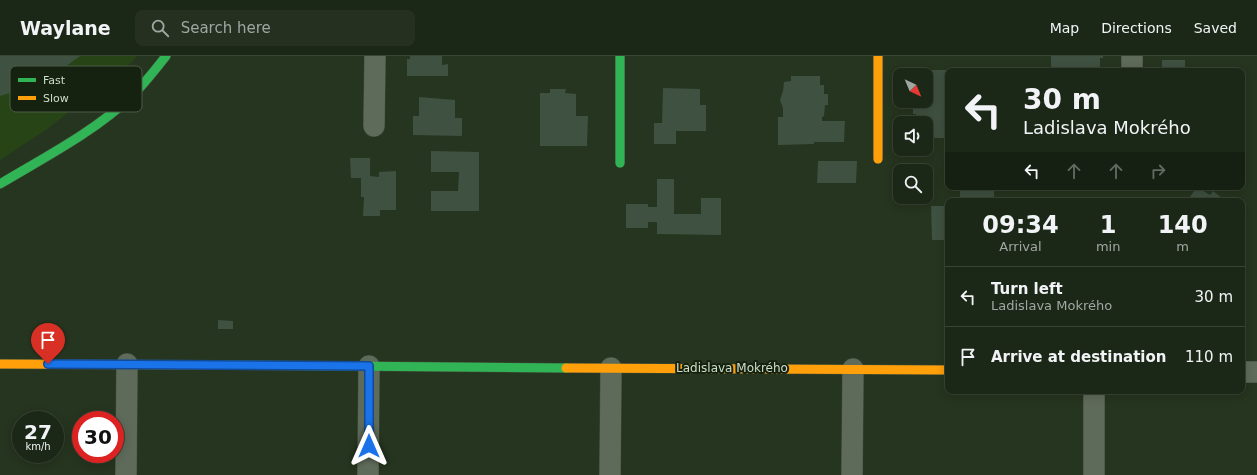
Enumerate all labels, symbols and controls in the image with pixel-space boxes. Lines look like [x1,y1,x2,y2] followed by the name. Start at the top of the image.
[135,10,415,46] search box
[20,17,111,39] text: Waylane
[149,17,171,39] icon: search
[181,19,271,37] text: Search here
[1050,20,1079,36] text: Map
[1101,20,1172,36] text: Directions
[1194,20,1237,36] text: Saved
[10,66,142,112] legend
[893,68,933,108] north arrow
[893,68,933,204] map controls
[43,74,66,87] text: Fast
[1023,83,1101,116] text: 30 m
[957,84,1009,136] icon: left
[43,92,69,105] text: Slow
[893,116,933,156] button: sound
[1023,117,1191,138] text: Ladislava Mokrého
[1021,160,1043,182] icon: left
[1063,160,1085,182] icon: ahead
[1105,160,1127,182] icon: ahead
[1147,160,1169,182] icon: right
[893,164,933,204] button: search
[982,211,1059,239] text: 09:34
[1100,211,1116,239] text: 1
[1158,211,1208,239] text: 140
[999,239,1042,254] text: Arrival
[1096,239,1120,254] text: min
[1176,239,1189,254] text: m
[991,280,1063,298] text: Turn left
[957,286,979,308] icon: left
[1195,288,1233,306] text: 30 m
[991,298,1112,313] text: Ladislava Mokrého
[31,323,65,364] pin
[37,329,59,351] icon: arrive
[957,346,979,368] icon: arrive
[991,348,1166,366] text: Arrive at destination
[1185,348,1233,366] text: 110 m
[676,361,788,375] street label: Ladislava Mokrého
[72,411,124,463] speed limit sign: 30
[24,420,52,444] text: 27
[348,425,390,467] position arrow
[25,441,51,452] text: km/h

